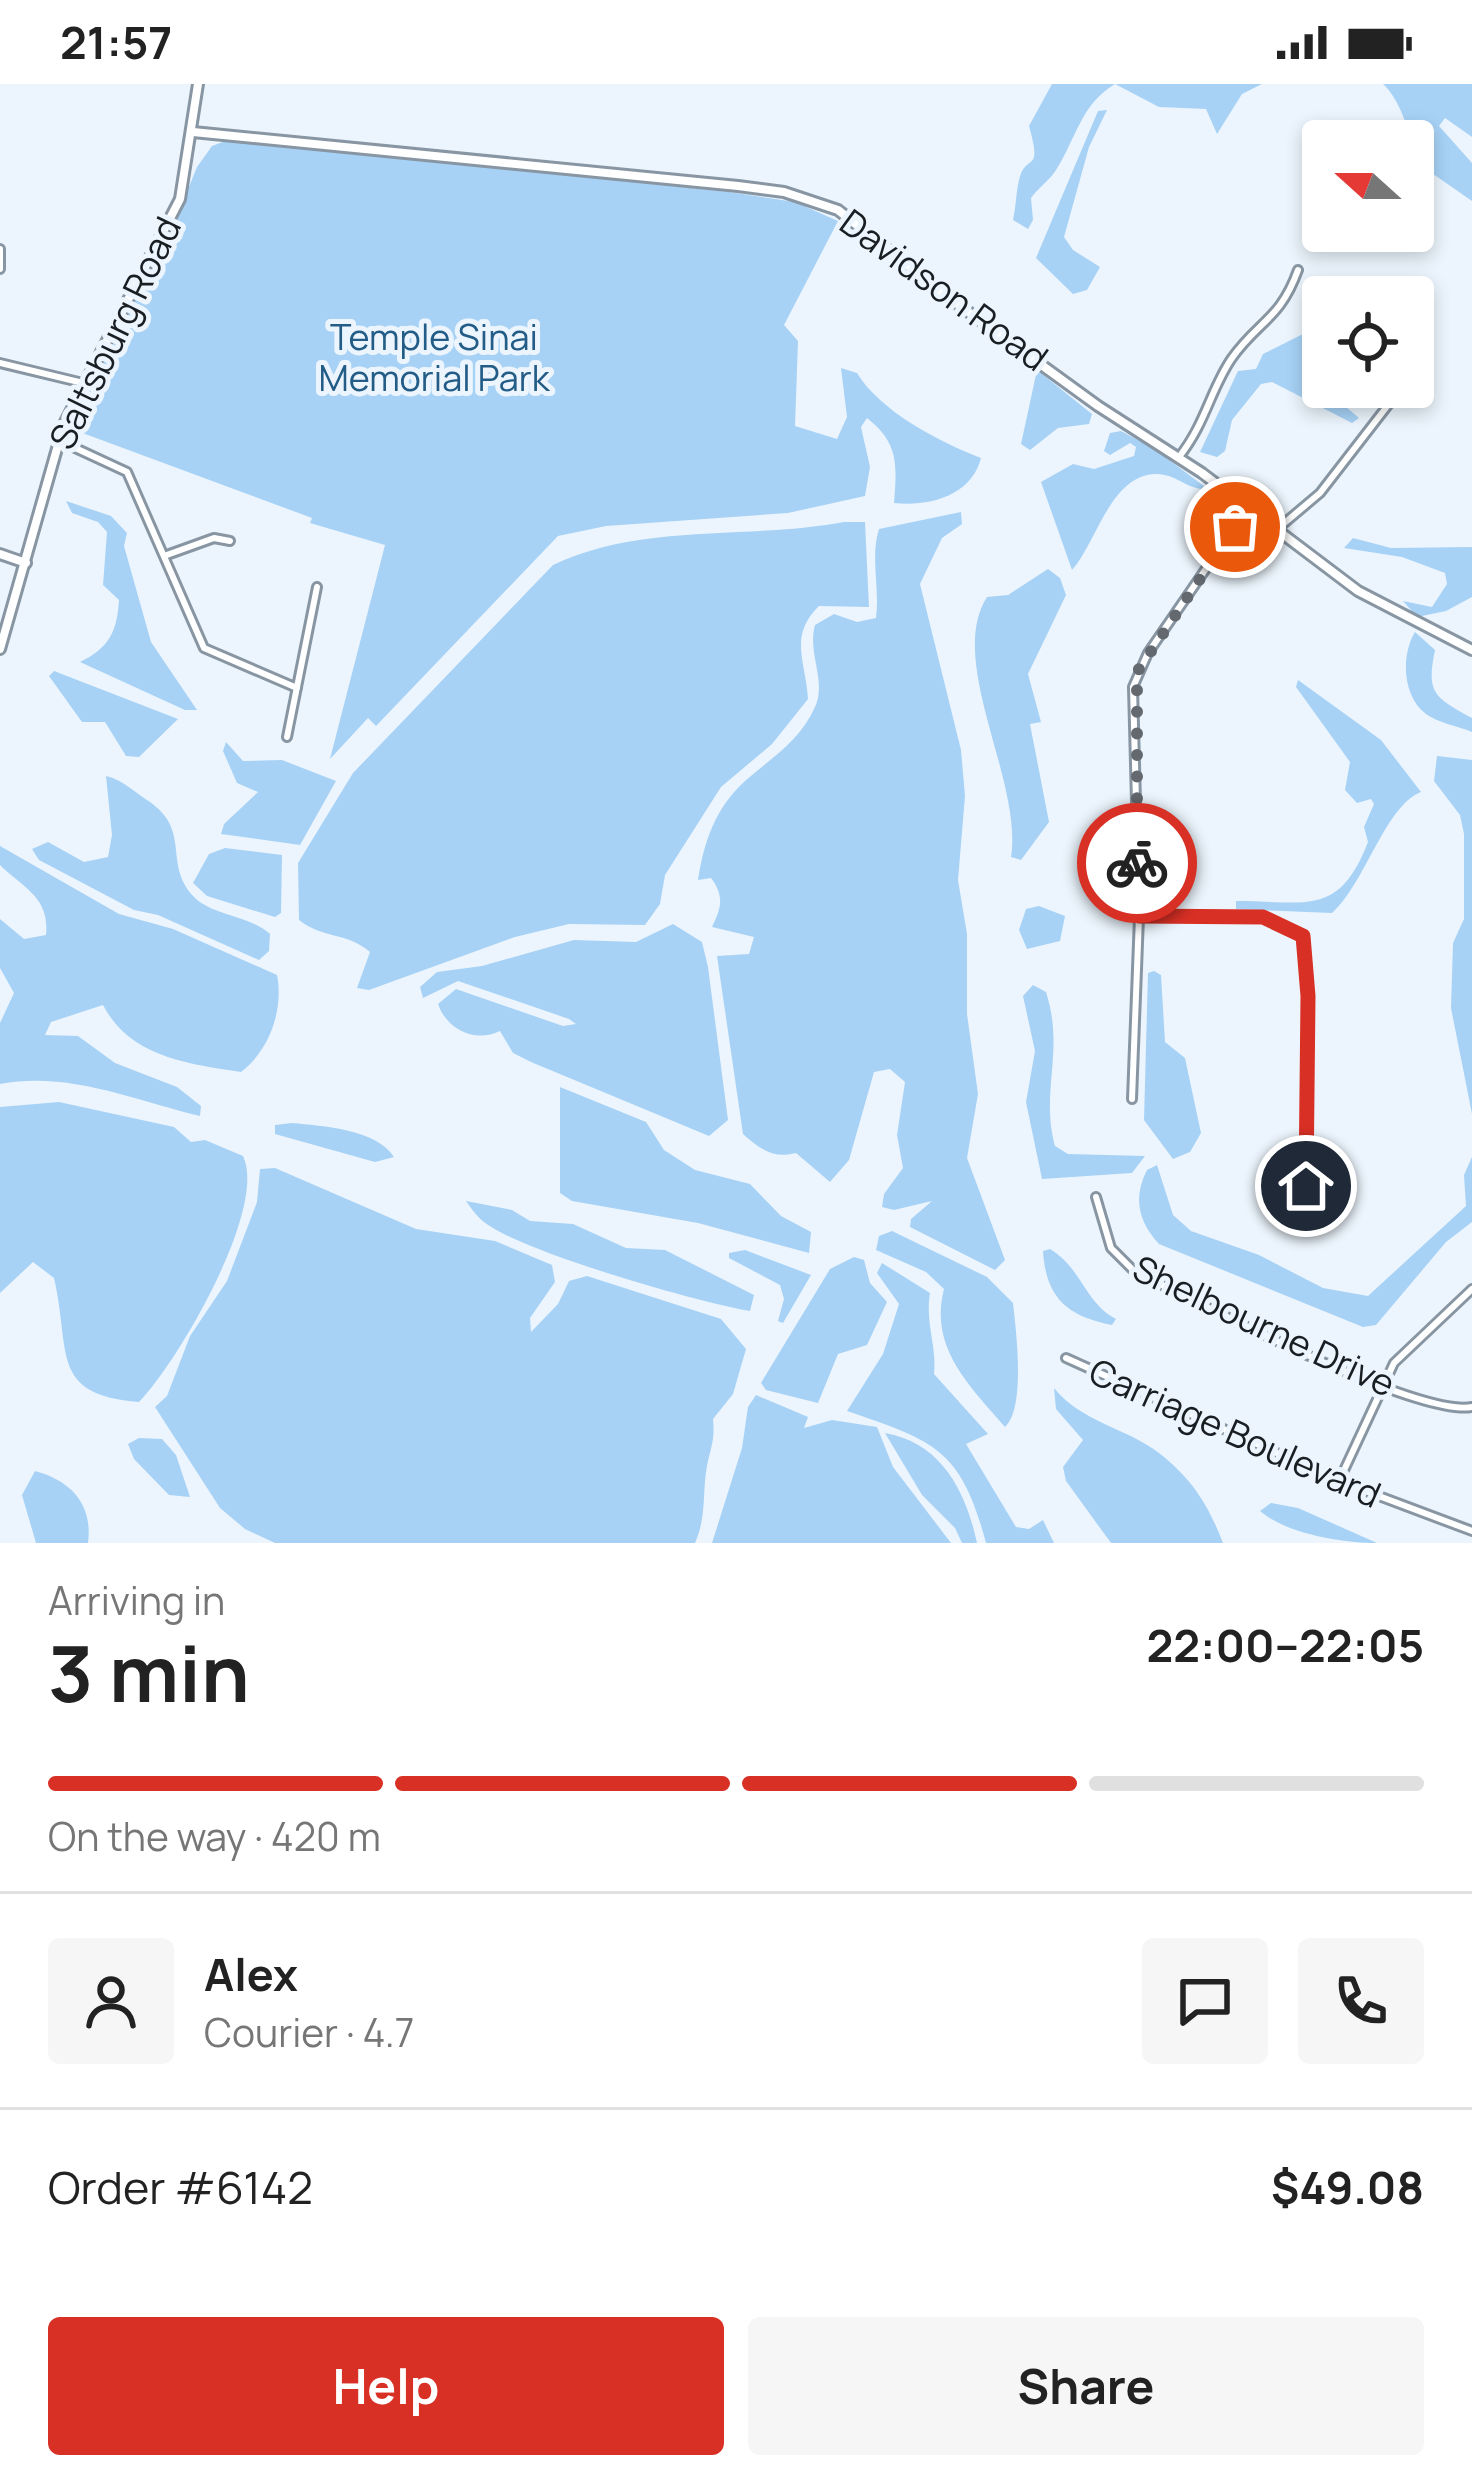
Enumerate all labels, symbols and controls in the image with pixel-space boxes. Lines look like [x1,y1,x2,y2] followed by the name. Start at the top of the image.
[60,11,172,73] text: 21:57
[1302,120,1434,252] north arrow
[1302,120,1434,408] map controls
[831,198,1058,382] street label: Davidson Road
[37,208,192,457] street label: Saltsburg Road
[1302,276,1434,408] button: locate
[318,312,551,402] park label: Temple Sinai Memorial Park
[1184,476,1286,578] pin
[1202,494,1268,560] icon: bag
[1077,803,1197,923] courier
[1104,830,1170,896] icon: bike
[1255,1135,1357,1237] pin
[1273,1153,1339,1219] icon: home
[1125,1243,1403,1408] street label: Shelbourne Drive
[1082,1346,1389,1519] street label: Carriage Boulevard
[48,1573,225,1627] text: Arriving in
[1146,1614,1424,1676] text: 22:00–22:05
[48,1619,250,1725] text: 3 min
[48,1809,381,1863] text: On the way · 420 m
[48,1938,174,2064] button: person
[1142,1938,1268,2064] button: chat
[1298,1938,1424,2064] button: phone
[204,1943,298,2005] text: Alex
[204,2005,414,2059] text: Courier · 4.7
[48,2156,313,2218] text: Order #6142
[1271,2156,1424,2218] text: $49.08
[48,2317,724,2455] button: Help
[748,2317,1424,2455] button: Share

